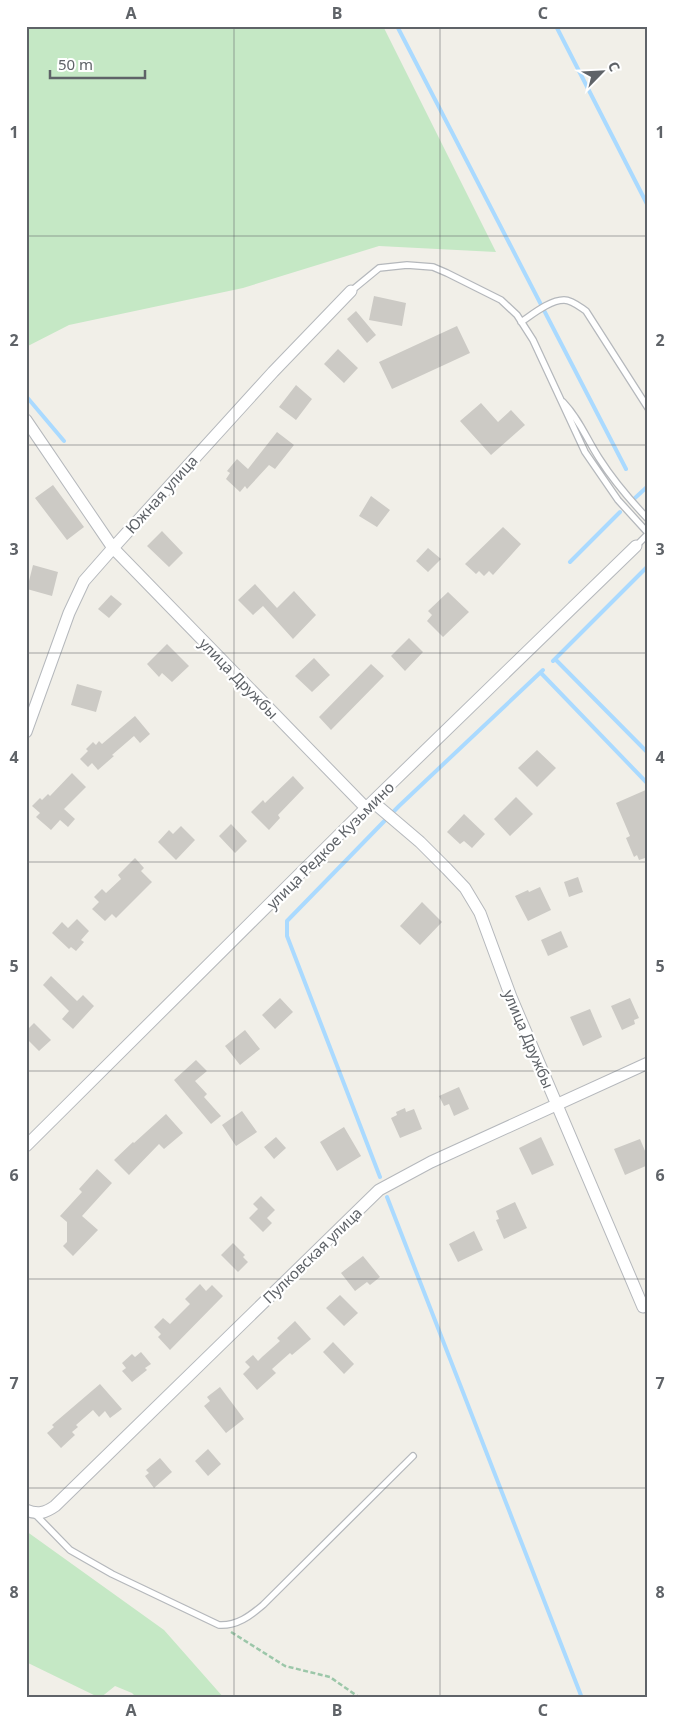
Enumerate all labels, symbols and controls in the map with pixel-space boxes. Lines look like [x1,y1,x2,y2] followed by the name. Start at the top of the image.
[125,2,137,24] text: A
[332,2,342,24] text: B
[538,2,548,24] text: C
[50,48,145,80] scale bar
[576,48,626,98] north arrow
[58,54,93,74] text: 50 m
[604,59,625,74] text: С
[9,121,19,143] text: 1
[655,121,665,143] text: 1
[9,329,19,351] text: 2
[655,329,665,351] text: 2
[121,451,201,537] street label: Южная улица
[9,538,19,560] text: 3
[655,538,665,560] text: 3
[195,633,283,723] street label: улица Дружбы
[9,746,19,768] text: 4
[655,746,665,768] text: 4
[262,777,398,913] street label: улица Редкое Кузьмино
[9,955,19,977] text: 5
[655,955,665,977] text: 5
[499,987,559,1091] street label: улица Дружбы
[9,1164,19,1186] text: 6
[655,1164,665,1186] text: 6
[258,1203,366,1307] street label: Пулковская улица
[9,1372,19,1394] text: 7
[655,1372,665,1394] text: 7
[9,1581,19,1603] text: 8
[655,1581,665,1603] text: 8
[125,1699,137,1721] text: A
[332,1699,342,1721] text: B
[538,1699,548,1721] text: C

